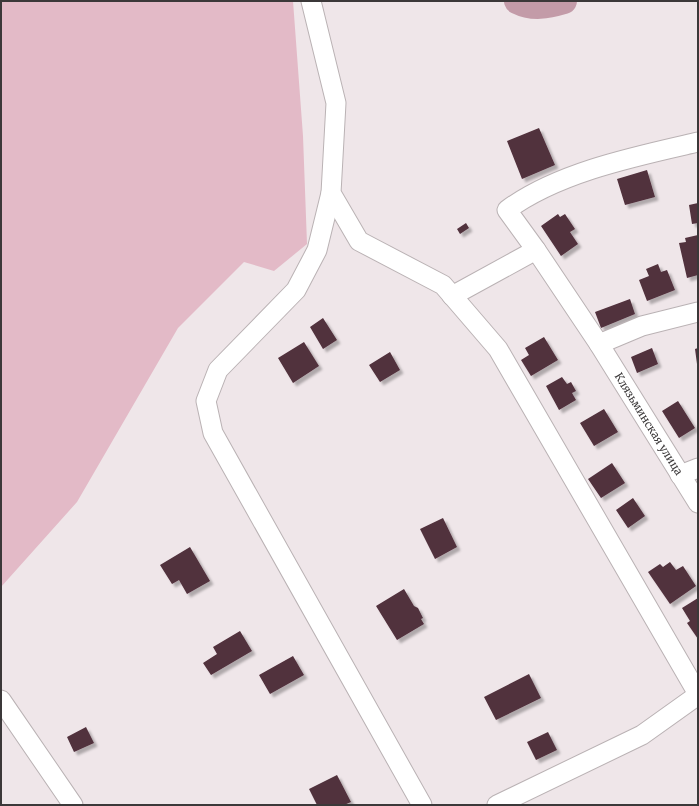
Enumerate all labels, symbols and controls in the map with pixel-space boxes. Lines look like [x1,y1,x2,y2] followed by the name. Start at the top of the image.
[612,370,686,478] street label: Клязьминская улица

